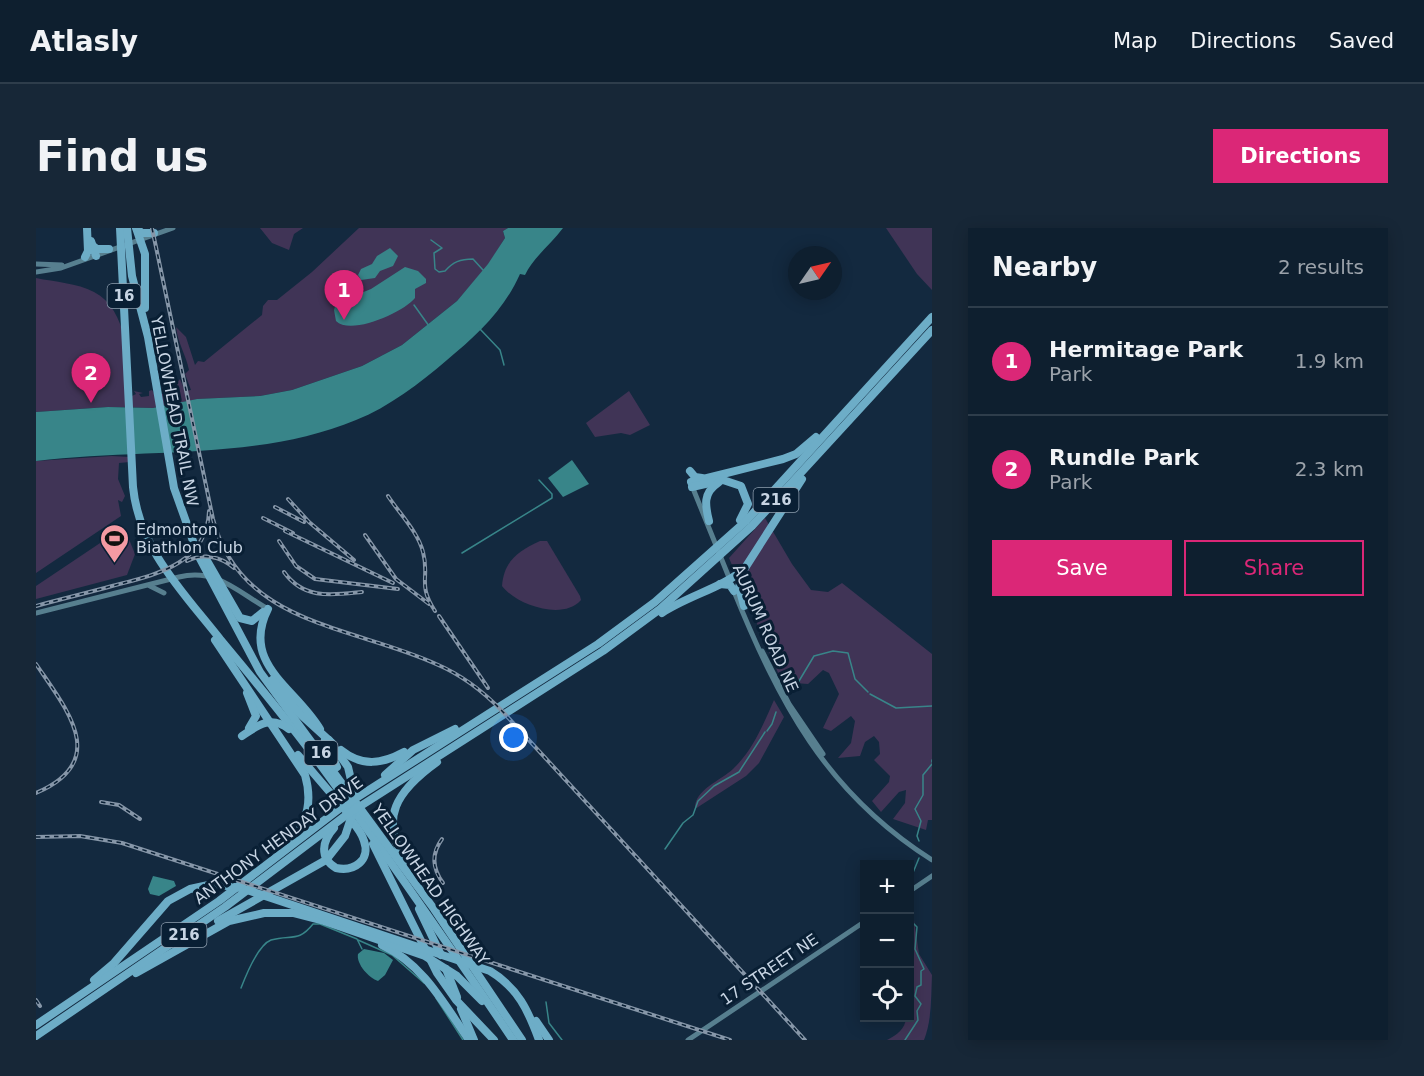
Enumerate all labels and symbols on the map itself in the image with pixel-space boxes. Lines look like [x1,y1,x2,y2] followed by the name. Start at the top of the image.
[788,246,842,300] north arrow
[324,270,364,320] pin: 1
[108,284,140,308] road number: 16
[147,313,202,508] street label: YELLOWHEAD TRAIL NW
[72,354,110,403] pin: 2
[754,488,798,512] road number: 216
[136,520,243,557] place label: Edmonton Biathlon Club
[99,522,131,564] sports icon: Edmonton Biathlon Club
[729,561,802,695] street label: AURUM ROAD NE
[499,723,528,752] your location
[304,741,338,765] road number: 16
[190,773,366,908] street label: ANTHONY HENDAY DRIVE
[367,800,493,968] street label: YELLOWHEAD HIGHWAY
[162,923,206,947] road number: 216
[717,930,822,1009] street label: 17 STREET NE

